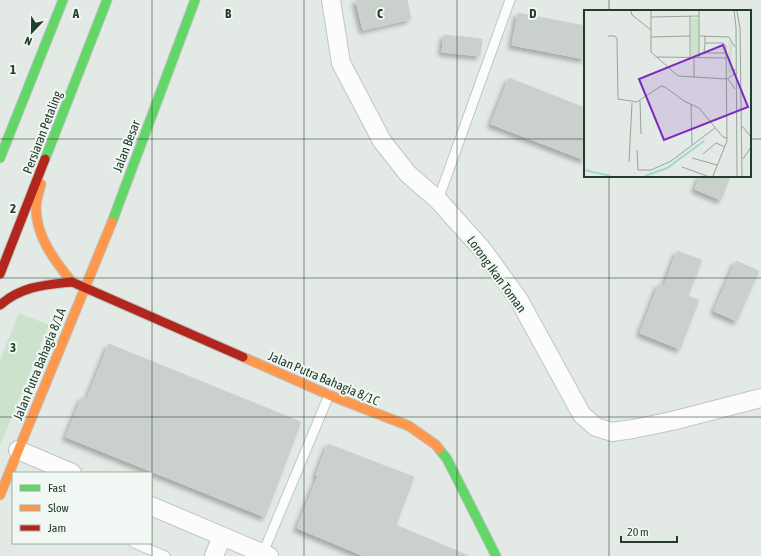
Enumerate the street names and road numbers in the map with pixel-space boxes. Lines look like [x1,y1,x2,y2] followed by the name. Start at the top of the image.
[20,88,65,176] street label: Persiaran Petaling
[110,118,143,174] street label: Jalan Besar
[464,233,529,315] street label: Lorong Ikan Toman
[10,305,69,422] street label: Jalan Putra Bahagia 8/1A
[266,348,382,409] street label: Jalan Putra Bahagia 8/1C

